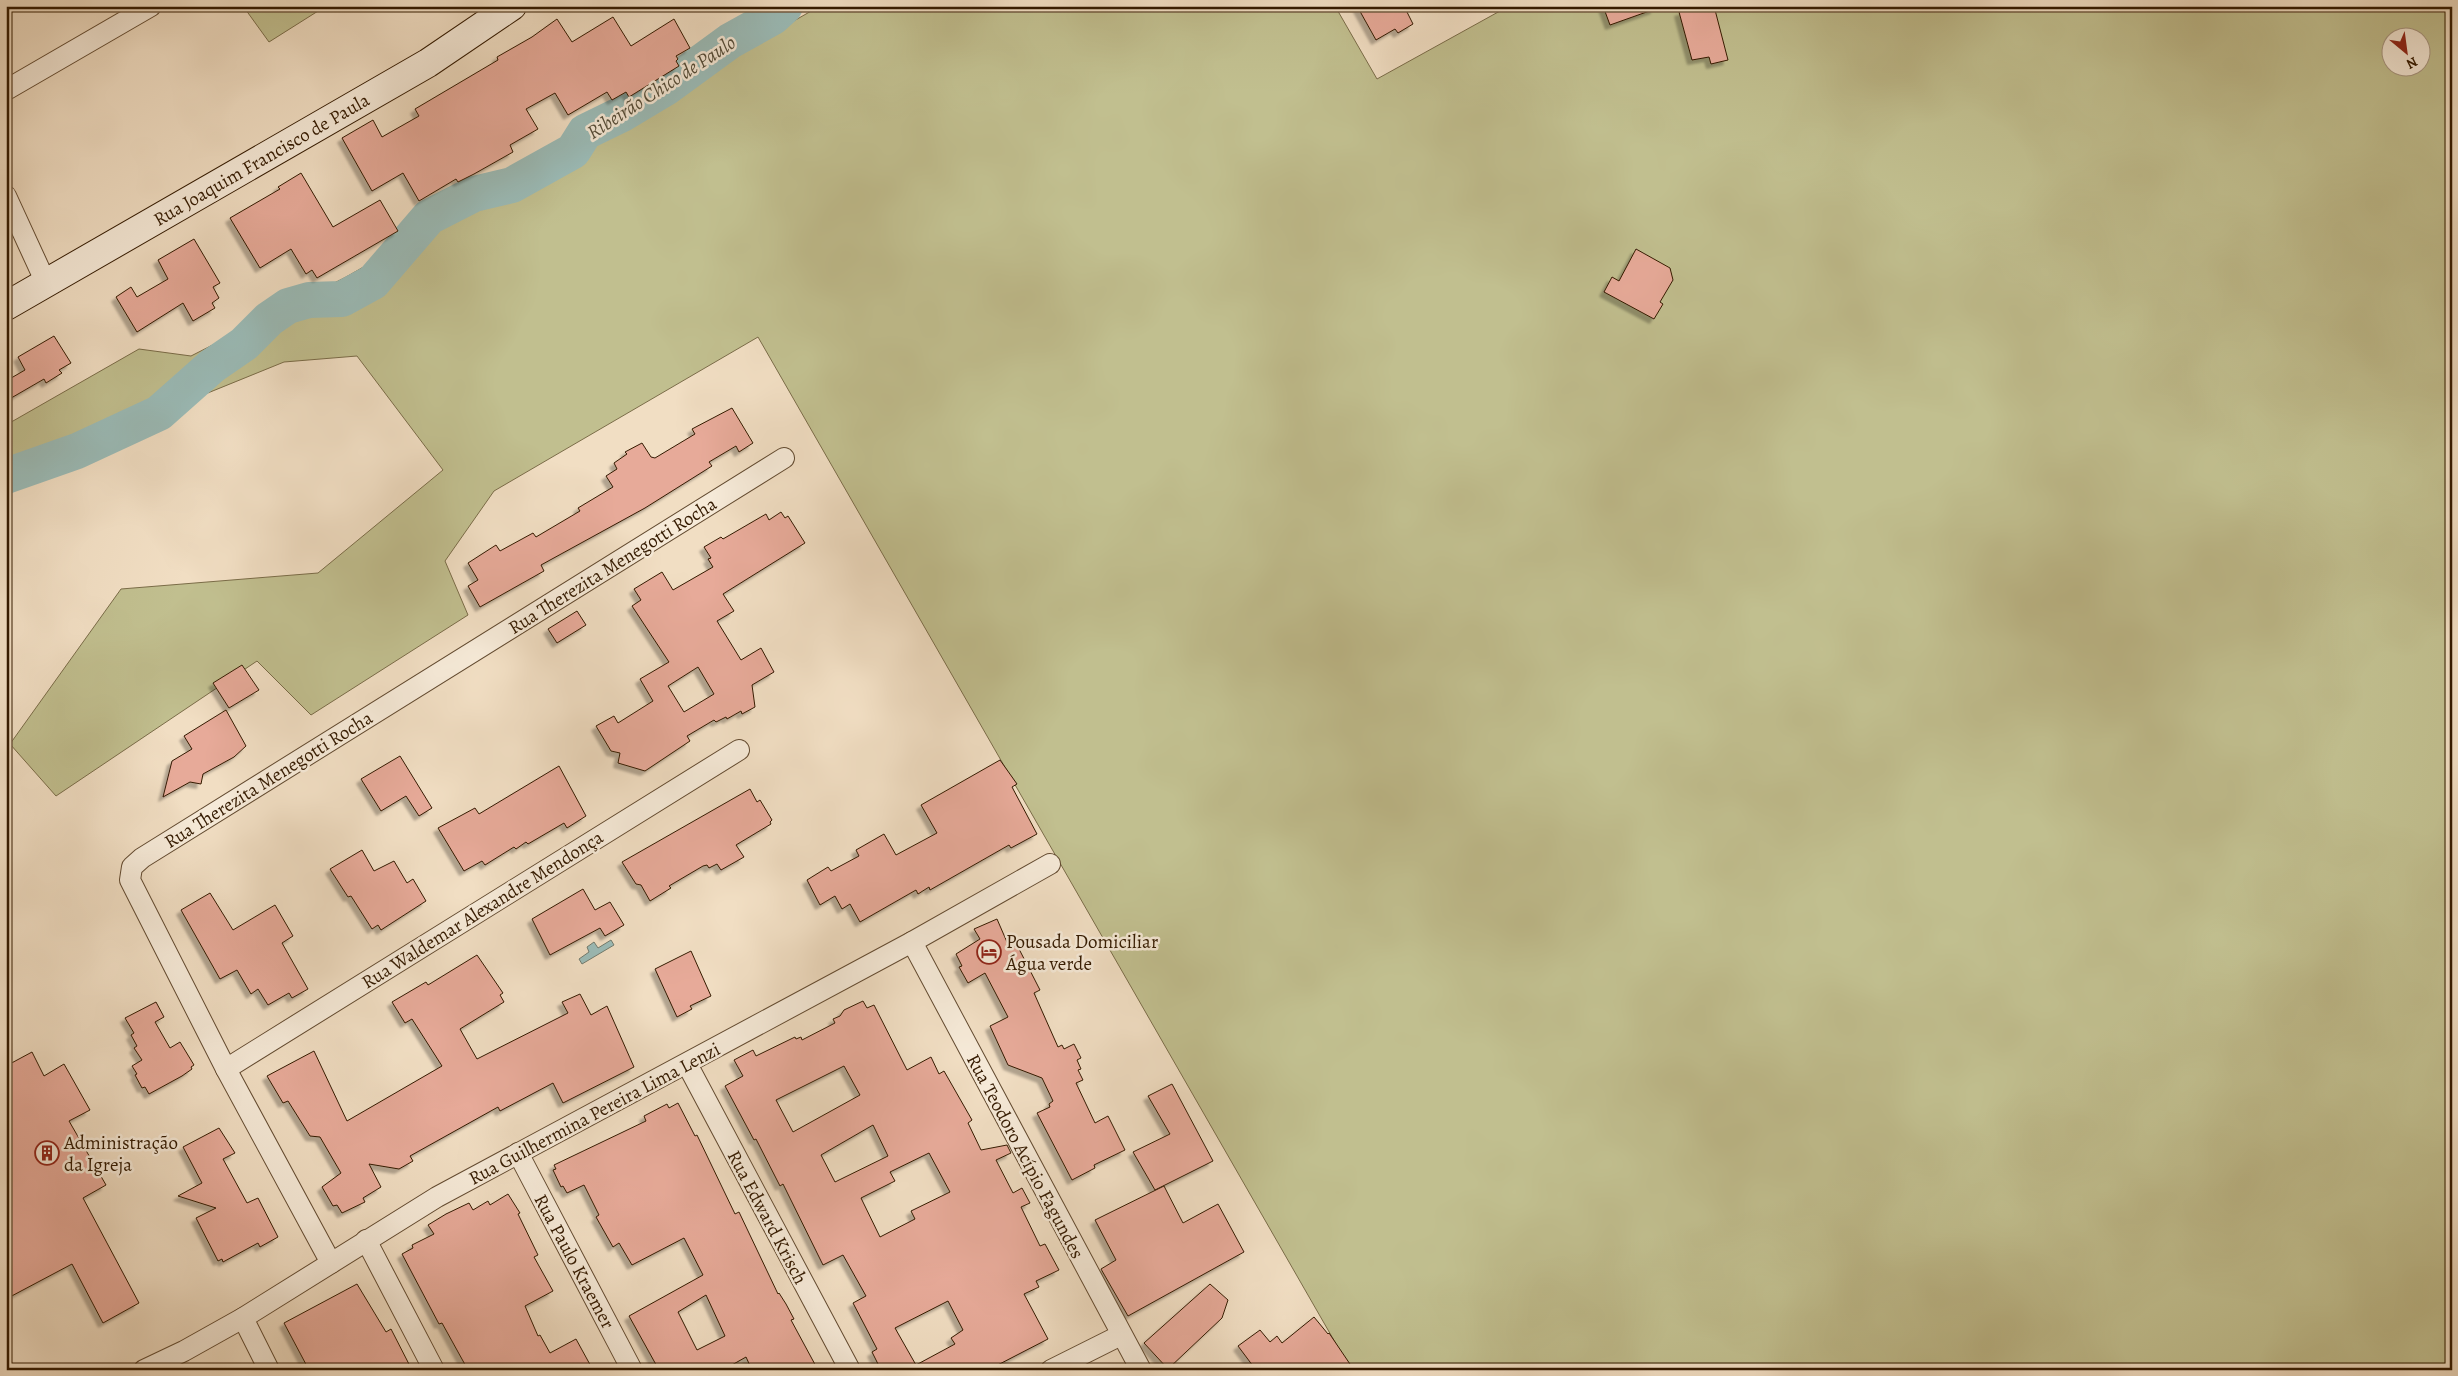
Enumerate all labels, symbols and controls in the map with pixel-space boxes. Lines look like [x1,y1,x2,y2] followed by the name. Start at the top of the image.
[2380,28,2430,78] north arrow
[582,29,741,146] water label: Ribeirão Chico de Paulo
[2403,52,2421,74] text: N
[149,87,374,233] street label: Rua Joaquim Francisco de Paula
[503,491,722,641] street label: Rua Therezita Menegotti Rocha
[159,705,378,855] street label: Rua Therezita Menegotti Rocha
[357,824,608,995] street label: Rua Waldemar Alexandre Mendonça
[1005,929,1158,977] place label: Pousada Domiciliar Água verde
[976,939,1002,965] hotel icon: Pousada Domiciliar Água verde
[464,1036,725,1191] street label: Rua Guilhermina Pereira Lima Lenzi
[960,1050,1090,1263] street label: Rua Teodoro Acípio Fagundes
[63,1130,178,1178] place label: Administração da Igreja
[34,1140,60,1166] building icon: Administração da Igreja
[721,1146,813,1289] street label: Rua Edward Krisch
[528,1190,621,1333] street label: Rua Paulo Kraemer

